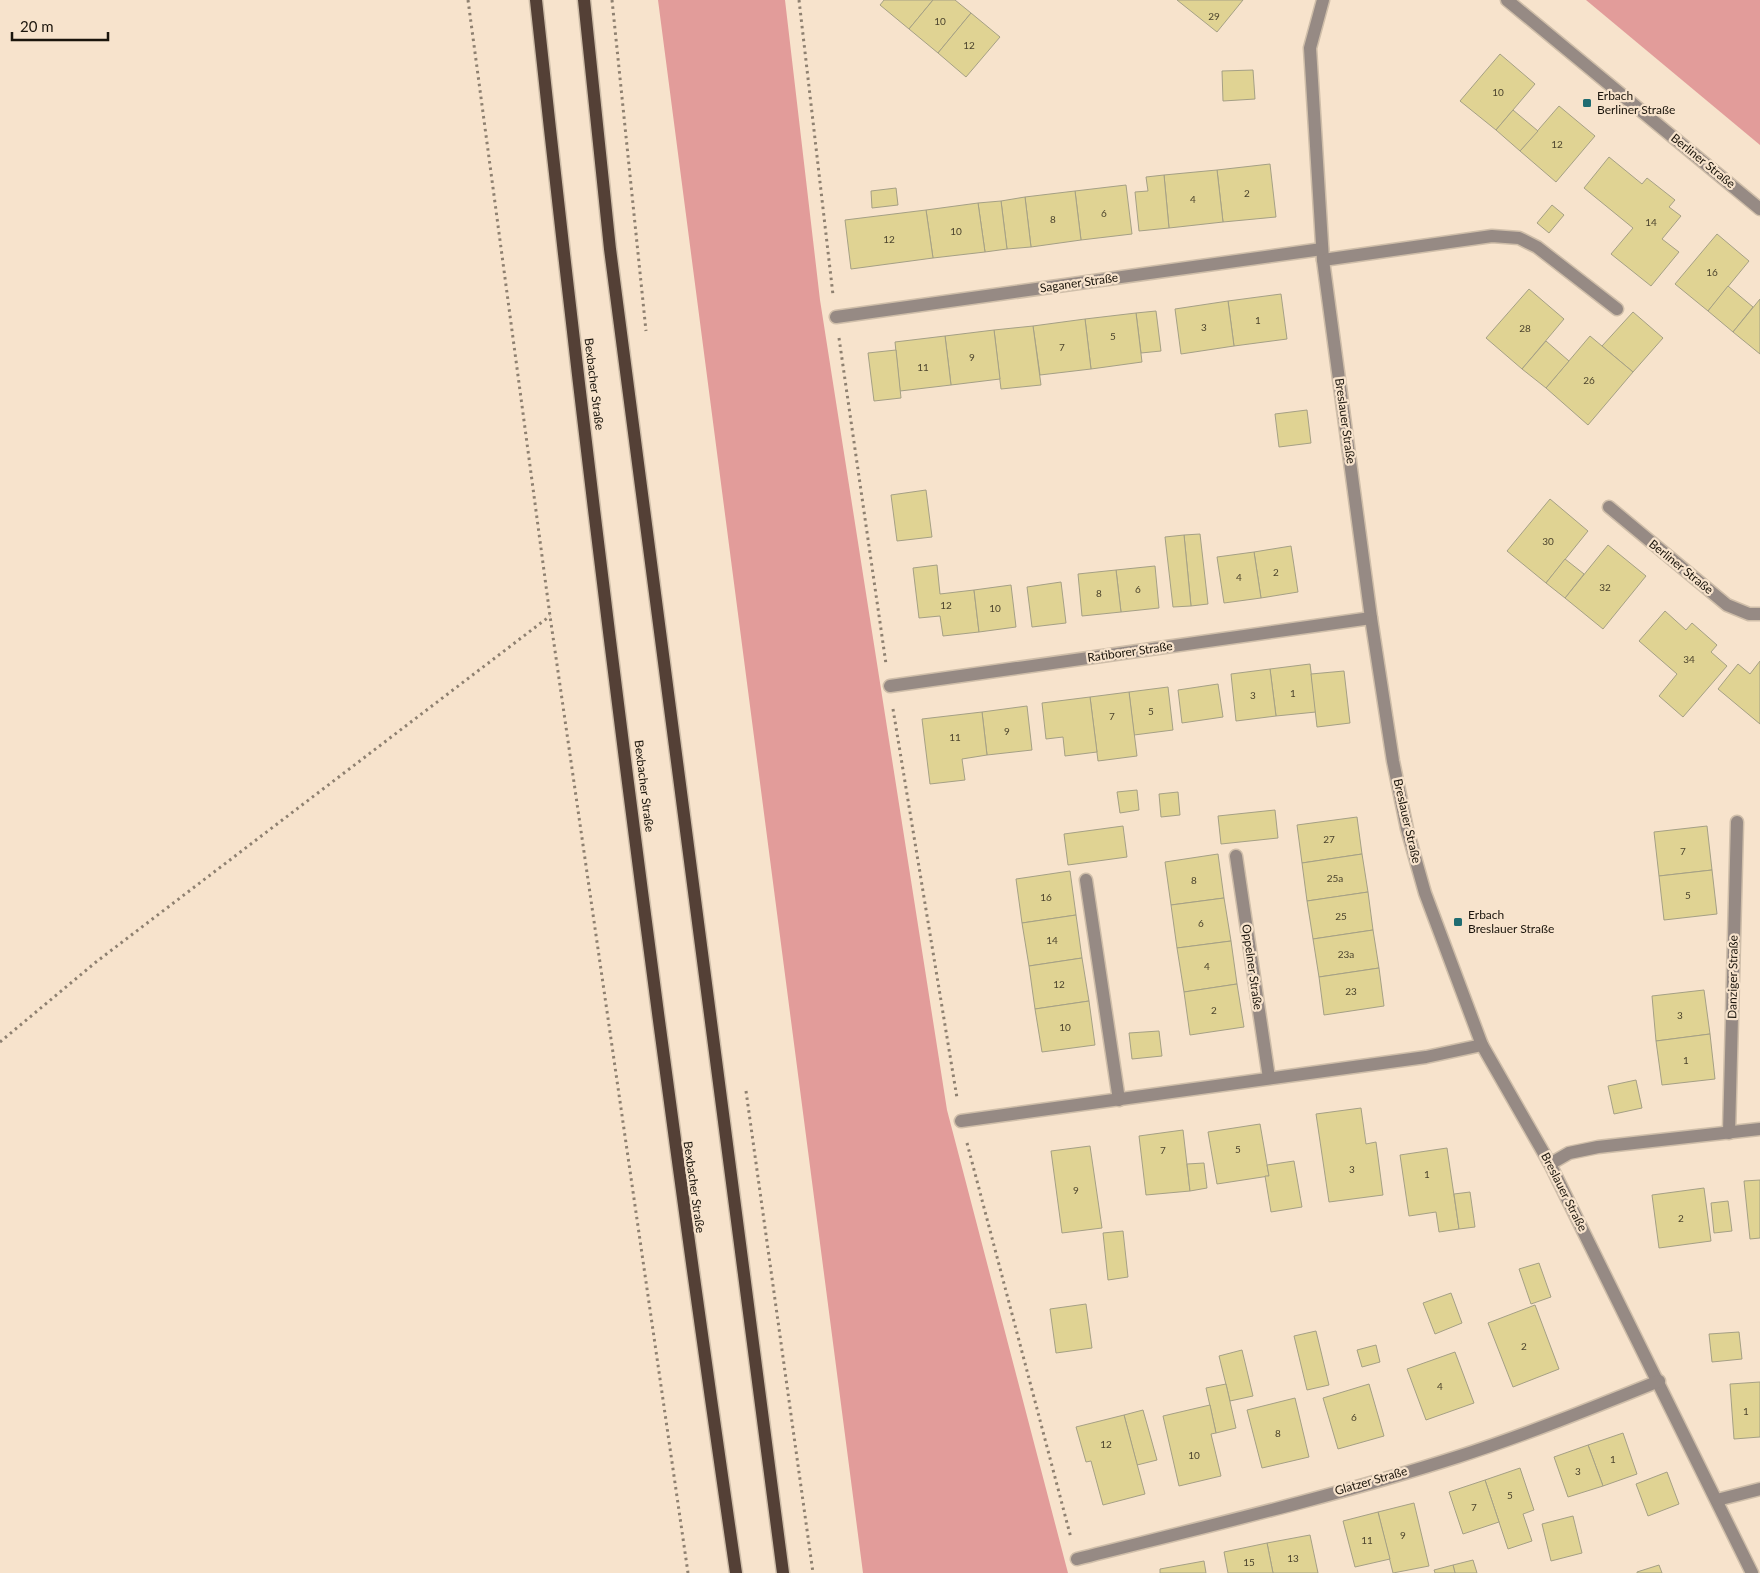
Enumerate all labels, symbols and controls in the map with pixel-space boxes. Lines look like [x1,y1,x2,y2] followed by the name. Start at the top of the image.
[12,10,109,42] scale bar
[1208,10,1220,22] house number: 29
[934,15,946,27] house number: 10
[20,17,54,35] text: 20 m
[963,39,975,51] house number: 12
[1492,86,1504,98] house number: 10
[1597,88,1675,117] place label: Erbach Berliner Straße
[1581,97,1593,109] marker: Erbach Berliner Straße
[1668,130,1738,191] street label: Berliner Straße
[1551,138,1563,150] house number: 12
[1244,187,1250,199] house number: 2
[1190,193,1196,205] house number: 4
[1101,207,1107,219] house number: 6
[1050,213,1056,225] house number: 8
[1645,216,1657,228] house number: 14
[950,225,962,237] house number: 10
[883,233,895,245] house number: 12
[1706,266,1718,278] house number: 16
[1039,270,1119,295] street label: Saganer Straße
[1255,314,1261,326] house number: 1
[1201,321,1207,333] house number: 3
[1519,322,1531,334] house number: 28
[1110,330,1116,342] house number: 5
[581,337,608,431] street label: Bexbacher Straße
[1059,341,1065,353] house number: 7
[969,351,975,363] house number: 9
[917,361,929,373] house number: 11
[1583,374,1595,386] house number: 26
[1332,377,1359,465] street label: Breslauer Straße
[1542,535,1554,547] house number: 30
[1646,536,1716,597] street label: Berliner Straße
[1273,566,1279,578] house number: 2
[1236,571,1242,583] house number: 4
[1599,581,1611,593] house number: 32
[1135,583,1141,595] house number: 6
[1096,587,1102,599] house number: 8
[940,599,952,611] house number: 12
[989,602,1001,614] house number: 10
[1086,638,1174,665] street label: Ratiborer Straße
[1683,653,1695,665] house number: 34
[1290,687,1296,699] house number: 1
[1250,689,1256,701] house number: 3
[1148,705,1154,717] house number: 5
[1109,710,1115,722] house number: 7
[1004,725,1010,737] house number: 9
[949,731,961,743] house number: 11
[631,739,658,833] street label: Bexbacher Straße
[1390,777,1425,865] street label: Breslauer Straße
[1323,833,1335,845] house number: 27
[1680,845,1686,857] house number: 7
[1327,872,1343,884] house number: 25a
[1191,874,1197,886] house number: 8
[1685,889,1691,901] house number: 5
[1040,891,1052,903] house number: 16
[1468,907,1554,936] place label: Erbach Breslauer Straße
[1335,910,1347,922] house number: 25
[1452,916,1464,928] marker: Erbach Breslauer Straße
[1198,917,1204,929] house number: 6
[1239,923,1266,1011] street label: Oppelner Straße
[1046,934,1058,946] house number: 14
[1724,935,1741,1019] street label: Danziger Straße
[1338,948,1354,960] house number: 23a
[1204,960,1210,972] house number: 4
[1053,978,1065,990] house number: 12
[1345,985,1357,997] house number: 23
[1211,1004,1217,1016] house number: 2
[1677,1009,1683,1021] house number: 3
[1059,1021,1071,1033] house number: 10
[1683,1054,1689,1066] house number: 1
[681,1140,708,1234] street label: Bexbacher Straße
[1235,1143,1241,1155] house number: 5
[1160,1144,1166,1156] house number: 7
[1538,1150,1591,1234] street label: Breslauer Straße
[1349,1163,1355,1175] house number: 3
[1424,1168,1430,1180] house number: 1
[1073,1184,1079,1196] house number: 9
[1678,1212,1684,1224] house number: 2
[1521,1340,1527,1352] house number: 2
[1437,1380,1443,1392] house number: 4
[1743,1405,1749,1417] house number: 1
[1351,1411,1357,1423] house number: 6
[1275,1427,1281,1439] house number: 8
[1100,1438,1112,1450] house number: 12
[1188,1449,1200,1461] house number: 10
[1610,1453,1616,1465] house number: 1
[1333,1463,1409,1498] street label: Glatzer Straße
[1575,1465,1581,1477] house number: 3
[1507,1489,1513,1501] house number: 5
[1471,1501,1477,1513] house number: 7
[1400,1529,1406,1541] house number: 9
[1361,1534,1373,1546] house number: 11
[1287,1552,1299,1564] house number: 13
[1243,1556,1255,1568] house number: 15

